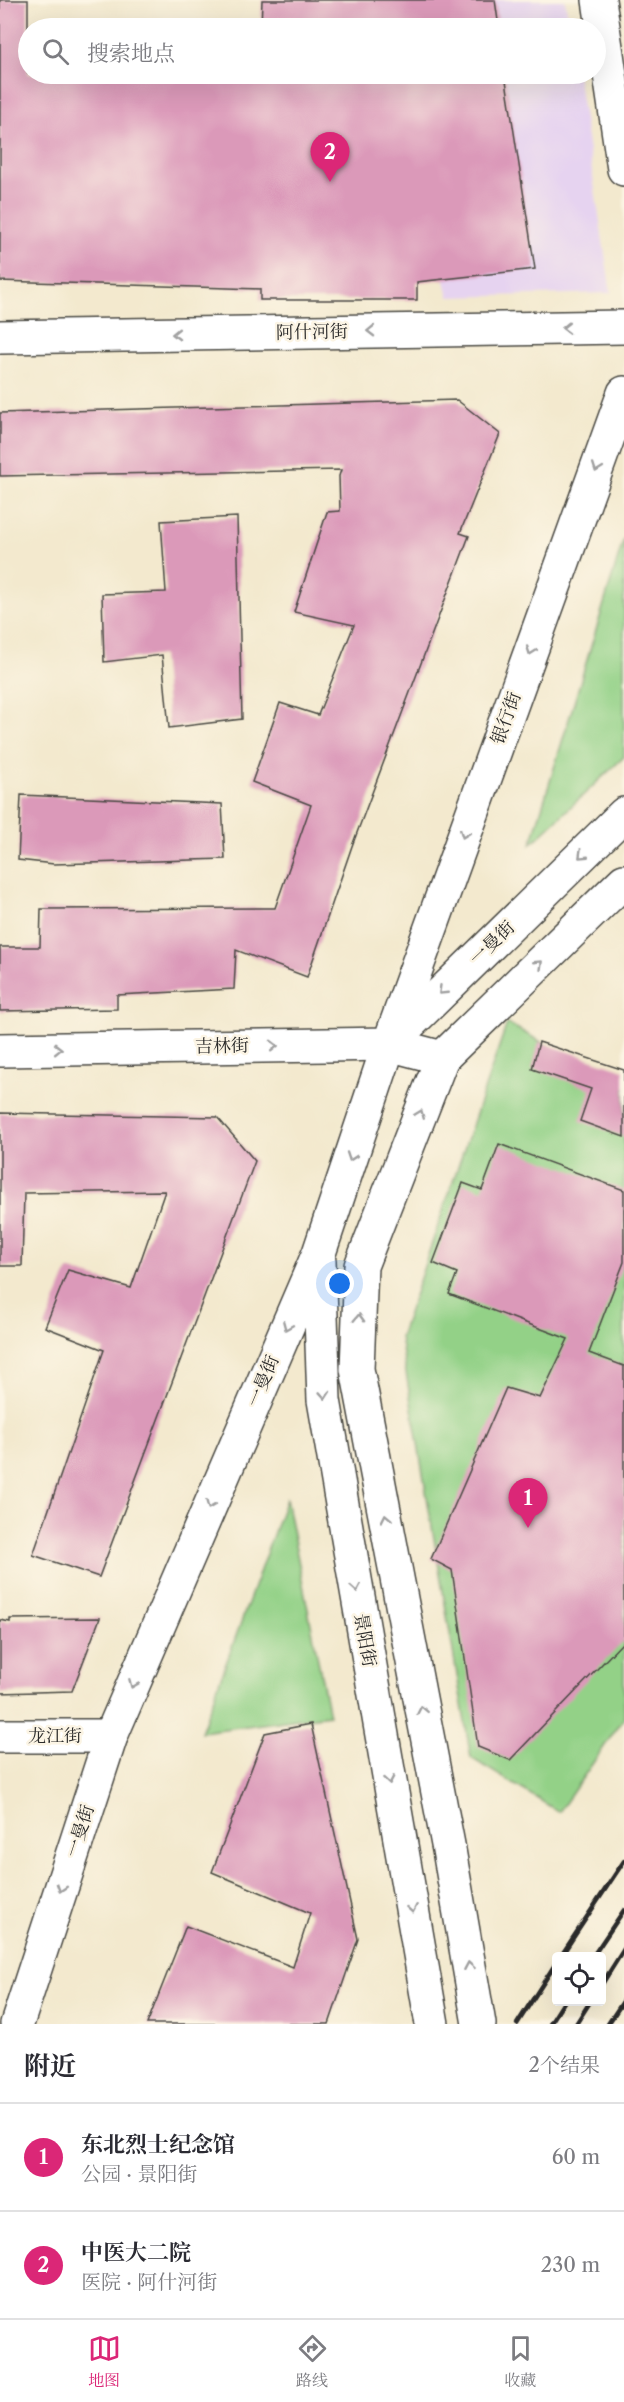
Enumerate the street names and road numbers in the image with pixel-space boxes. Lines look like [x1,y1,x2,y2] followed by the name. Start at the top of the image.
[276,320,348,344] street label: 阿什河街
[486,689,526,747] street label: 银行街
[465,916,519,970] street label: 一曼街
[195,1035,249,1057] street label: 吉林街
[242,1352,284,1410] street label: 一曼街
[349,1612,381,1668] street label: 景阳街
[28,1725,82,1747] street label: 龙江街
[61,1802,99,1860] street label: 一曼街

